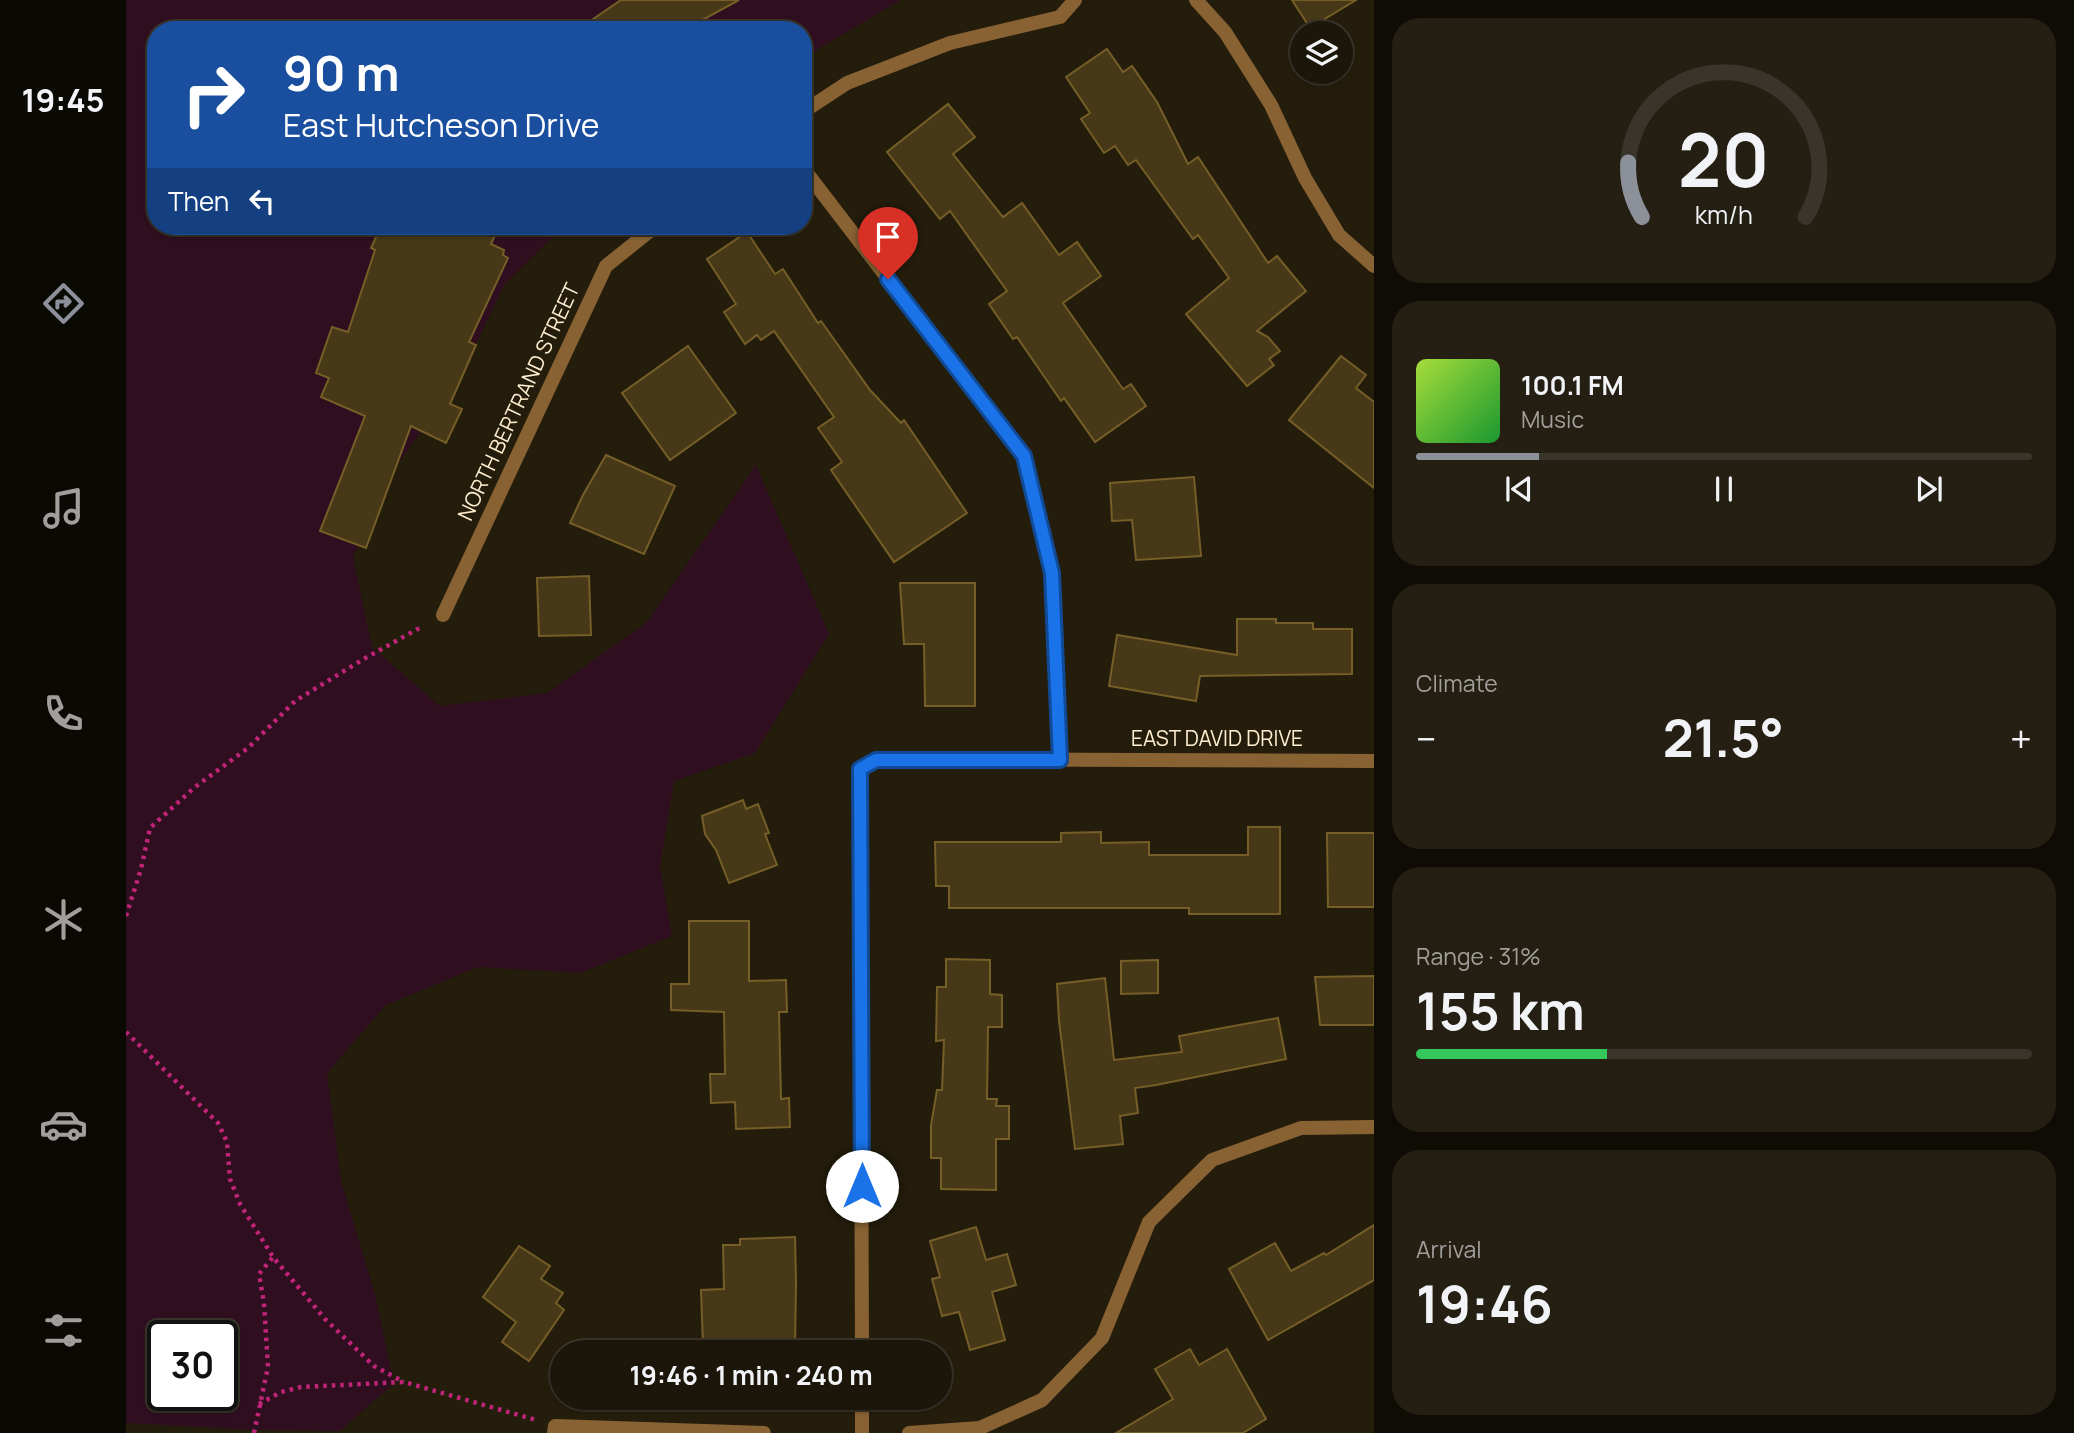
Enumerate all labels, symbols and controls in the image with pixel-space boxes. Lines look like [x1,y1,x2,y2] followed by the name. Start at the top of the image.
[1290,21,1353,84] map controls
[1290,21,1353,84] button: layers
[283,39,400,106] text: 90 m
[168,49,259,140] icon: right
[21,78,105,122] text: 19:45
[283,103,600,147] text: East Hutcheson Drive
[1678,109,1770,209] text: 20
[243,182,281,220] icon: left
[168,183,229,219] text: Then
[1695,196,1753,231] text: km/h
[858,207,918,279] pin
[869,218,907,256] icon: arrive
[451,278,586,525] street label: NORTH BERTRAND STREET
[39,279,88,328] icon: directions
[1521,367,1624,403] text: 100.1 FM
[1521,403,1584,435] text: Music
[1500,470,1538,508] icon: previous
[1705,470,1743,508] icon: pause
[1910,470,1948,508] icon: next
[39,484,88,533] icon: music
[1416,667,1498,699] text: Climate
[39,689,88,738] icon: phone
[1663,702,1784,773] text: 21.5°
[1416,712,1437,764] text: −
[2010,712,2032,764] text: +
[1131,724,1303,752] street label: EAST DAVID DRIVE
[39,895,88,944] icon: climate
[1416,940,1541,972] text: Range · 31%
[1416,975,1585,1046] text: 155 km
[39,1100,88,1149] icon: car
[825,1149,899,1223] position arrow
[1416,1233,1482,1265] text: Arrival
[1416,1268,1553,1339] text: 19:46
[39,1306,88,1355] icon: filters
[147,1320,238,1411] speed limit sign: 30
[629,1357,873,1393] text: 19:46 · 1 min · 240 m

